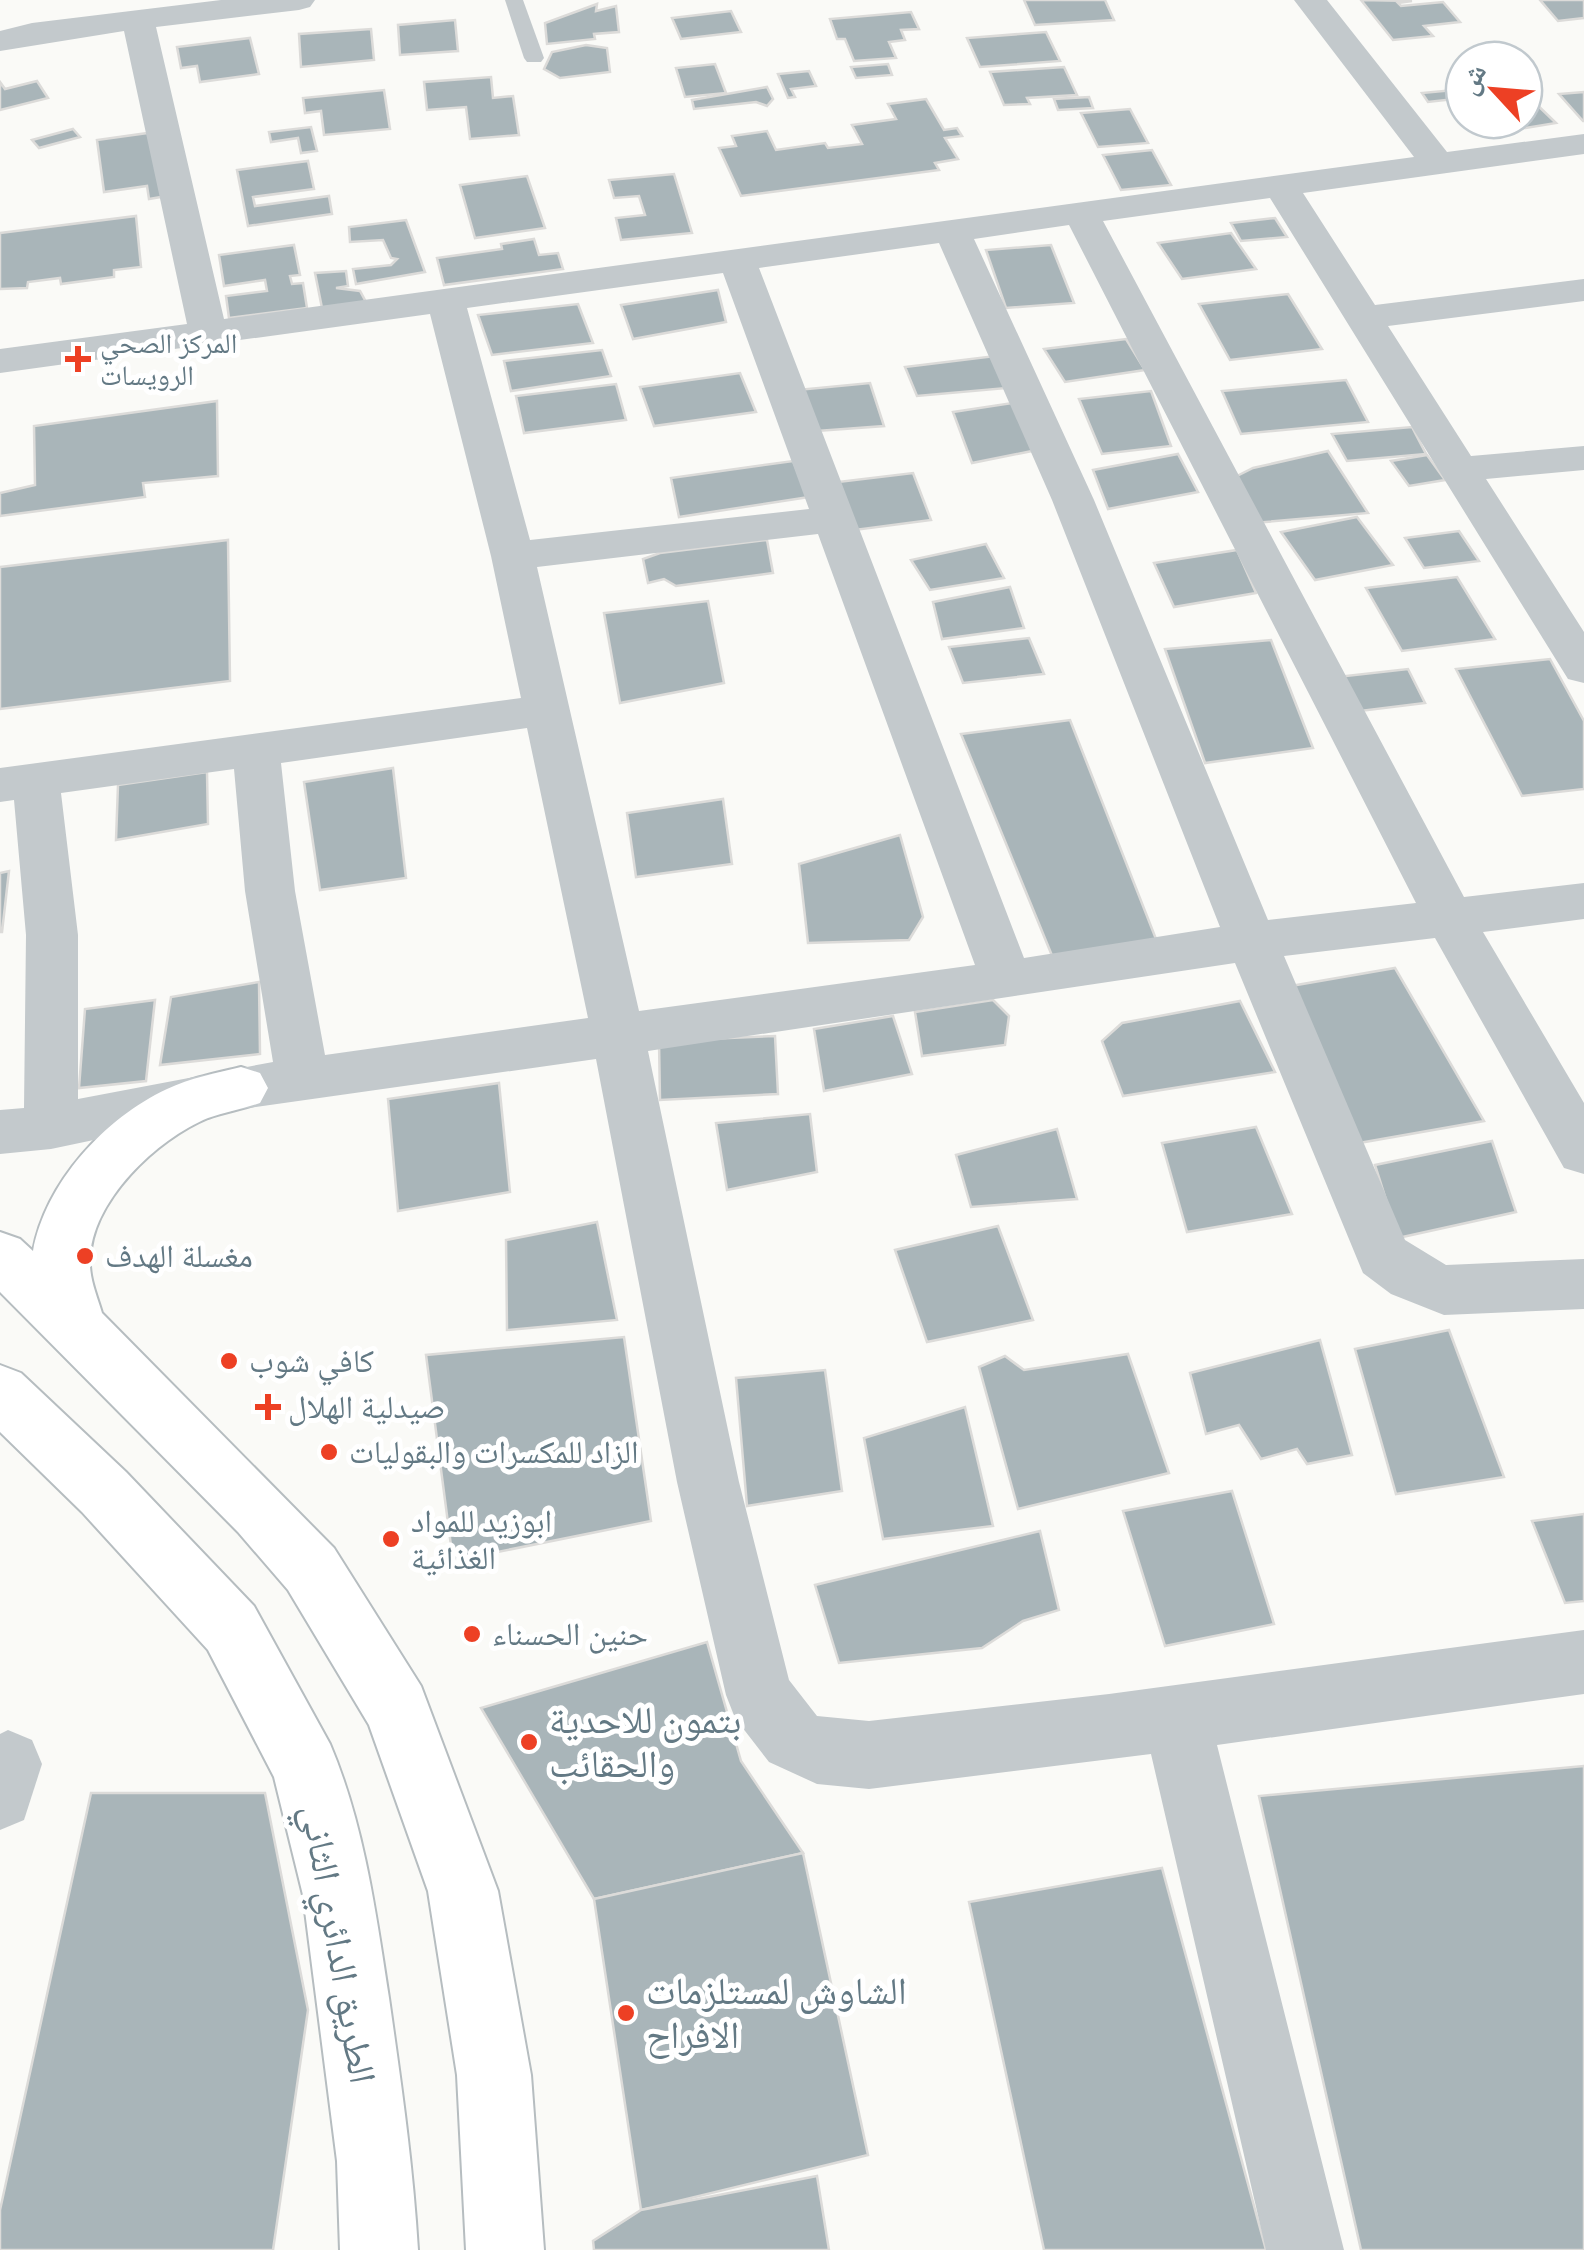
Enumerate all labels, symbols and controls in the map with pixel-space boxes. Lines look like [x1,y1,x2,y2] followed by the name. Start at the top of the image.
[1444,40,1544,140] north arrow
[1451,59,1493,100] text: ش
[100,327,237,392] place label: المركز الصحي الرويسات
[65,346,91,372] marker: المركز الصحي الرويسات
[105,1238,253,1275] place label: مغسلة الهدف
[74,1245,96,1267] marker: مغسلة الهدف
[249,1343,374,1386] place label: كافي شوب
[218,1350,240,1372] marker: كافي شوب
[288,1389,445,1426] place label: صيدلية الهلال
[257,1396,279,1418] marker: صيدلية الهلال
[349,1434,639,1471] place label: الزاد للمكسرات والبقوليات
[318,1441,340,1463] marker: الزاد للمكسرات والبقوليات
[411,1503,552,1577] place label: ابوزيد للمواد الغذائية
[380,1528,402,1550] marker: ابوزيد للمواد الغذائية
[492,1616,648,1654] place label: حنين الحسناء
[461,1623,483,1645] marker: حنين الحسناء
[549,1698,742,1787] place label: بتمون للاحدية والحقائب
[518,1731,540,1753] marker: بتمون للاحدية والحقائب
[285,1801,385,2088] street label: الطريق الدائري الثاني
[646,1969,907,2059] place label: الشاوش لمستلزمات الافراح
[615,2002,637,2024] marker: الشاوش لمستلزمات الافراح

